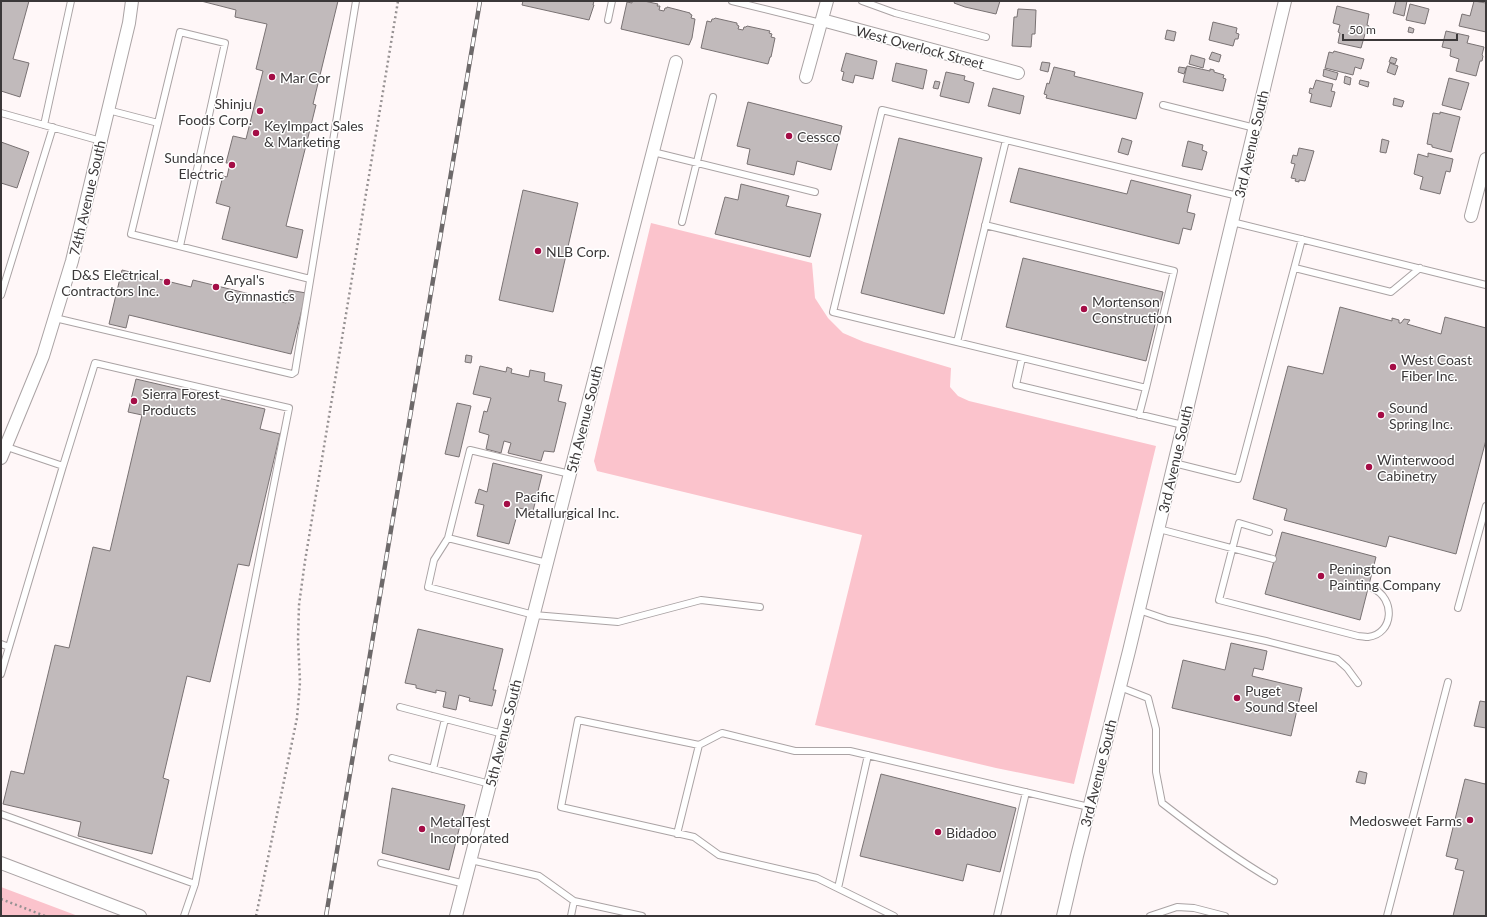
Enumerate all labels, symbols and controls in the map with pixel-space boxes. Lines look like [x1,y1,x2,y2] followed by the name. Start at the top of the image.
[1343,16,1457,42] scale bar
[854,22,986,72] street label: West Overlock Street
[1349,22,1376,37] text: 50 m
[280,69,330,86] place label: Mar Cor
[267,72,277,82] marker: Mar Cor
[1230,89,1272,199] street label: 3rd Avenue South
[178,95,252,128] place label: Shinju Foods Corp.
[255,106,265,116] marker: Shinju Foods Corp.
[264,117,364,150] place label: KeyImpact Sales & Marketing
[251,128,261,138] marker: KeyImpact Sales & Marketing
[797,128,840,145] place label: Cessco
[784,131,794,141] marker: Cessco
[65,138,109,258] street label: 74th Avenue South
[164,149,224,182] place label: Sundance Electric
[227,160,237,170] marker: Sundance Electric
[546,243,610,260] place label: NLB Corp.
[533,246,543,256] marker: NLB Corp.
[61,266,159,299] place label: D&S Electrical Contractors Inc.
[224,271,295,304] place label: Aryal's Gymnastics
[162,277,172,287] marker: D&S Electrical Contractors Inc.
[211,282,221,292] marker: Aryal's Gymnastics
[1092,293,1172,326] place label: Mortenson Construction
[1079,304,1089,314] marker: Mortenson Construction
[1401,351,1472,384] place label: West Coast Fiber Inc.
[1388,362,1398,372] marker: West Coast Fiber Inc.
[562,364,606,474] street label: 5th Avenue South
[142,385,219,418] place label: Sierra Forest Products
[129,396,139,406] marker: Sierra Forest Products
[1389,399,1453,432] place label: Sound Spring Inc.
[1154,404,1196,514] street label: 3rd Avenue South
[1376,410,1386,420] marker: Sound Spring Inc.
[1377,451,1455,484] place label: Winterwood Cabinetry
[1364,462,1374,472] marker: Winterwood Cabinetry
[515,488,619,521] place label: Pacific Metallurgical Inc.
[502,499,512,509] marker: Pacific Metallurgical Inc.
[1329,560,1442,593] place label: Penington Painting Company
[1316,571,1326,581] marker: Penington Painting Company
[481,678,525,788] street label: 5th Avenue South
[1245,682,1318,715] place label: Puget Sound Steel
[1232,693,1242,703] marker: Puget Sound Steel
[1076,718,1120,828] street label: 3rd Avenue South
[1349,812,1462,829] place label: Medosweet Farms
[430,813,509,846] place label: MetalTest Incorporated
[1465,815,1475,825] marker: Medosweet Farms
[417,824,427,834] marker: MetalTest Incorporated
[946,824,997,841] place label: Bidadoo
[933,827,943,837] marker: Bidadoo

